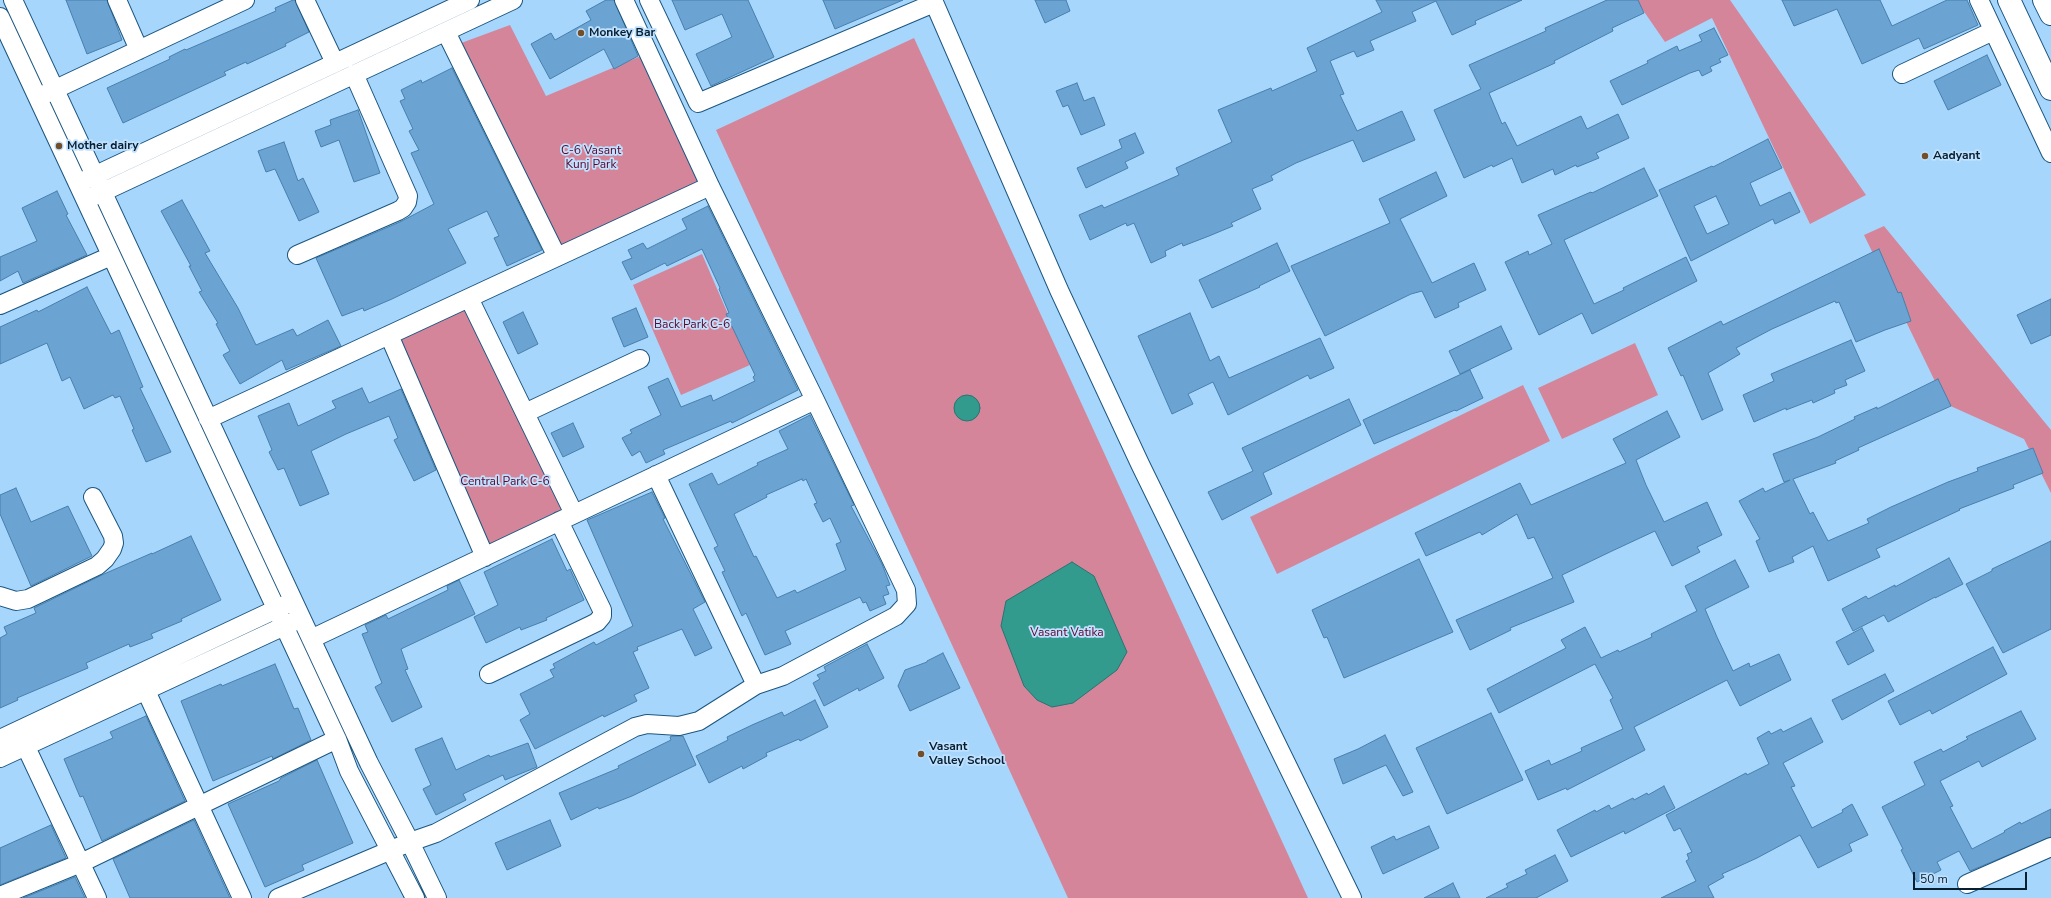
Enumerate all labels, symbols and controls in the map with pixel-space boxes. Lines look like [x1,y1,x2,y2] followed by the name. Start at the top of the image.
[589,26,655,40] place label: Monkey Bar
[576,28,586,38] marker: Monkey Bar
[67,139,139,153] place label: Mother dairy
[54,141,64,151] marker: Mother dairy
[561,144,621,172] park label: C-6 Vasant Kunj Park
[1933,149,1980,163] place label: Aadyant
[1920,151,1930,161] marker: Aadyant
[654,318,730,332] park label: Back Park C-6
[460,475,550,489] park label: Central Park C-6
[1030,626,1104,640] park label: Vasant Vatika
[929,740,1005,768] place label: Vasant Valley School
[916,749,926,759] marker: Vasant Valley School
[1915,864,2029,890] scale bar
[1920,871,1948,887] text: 50 m

